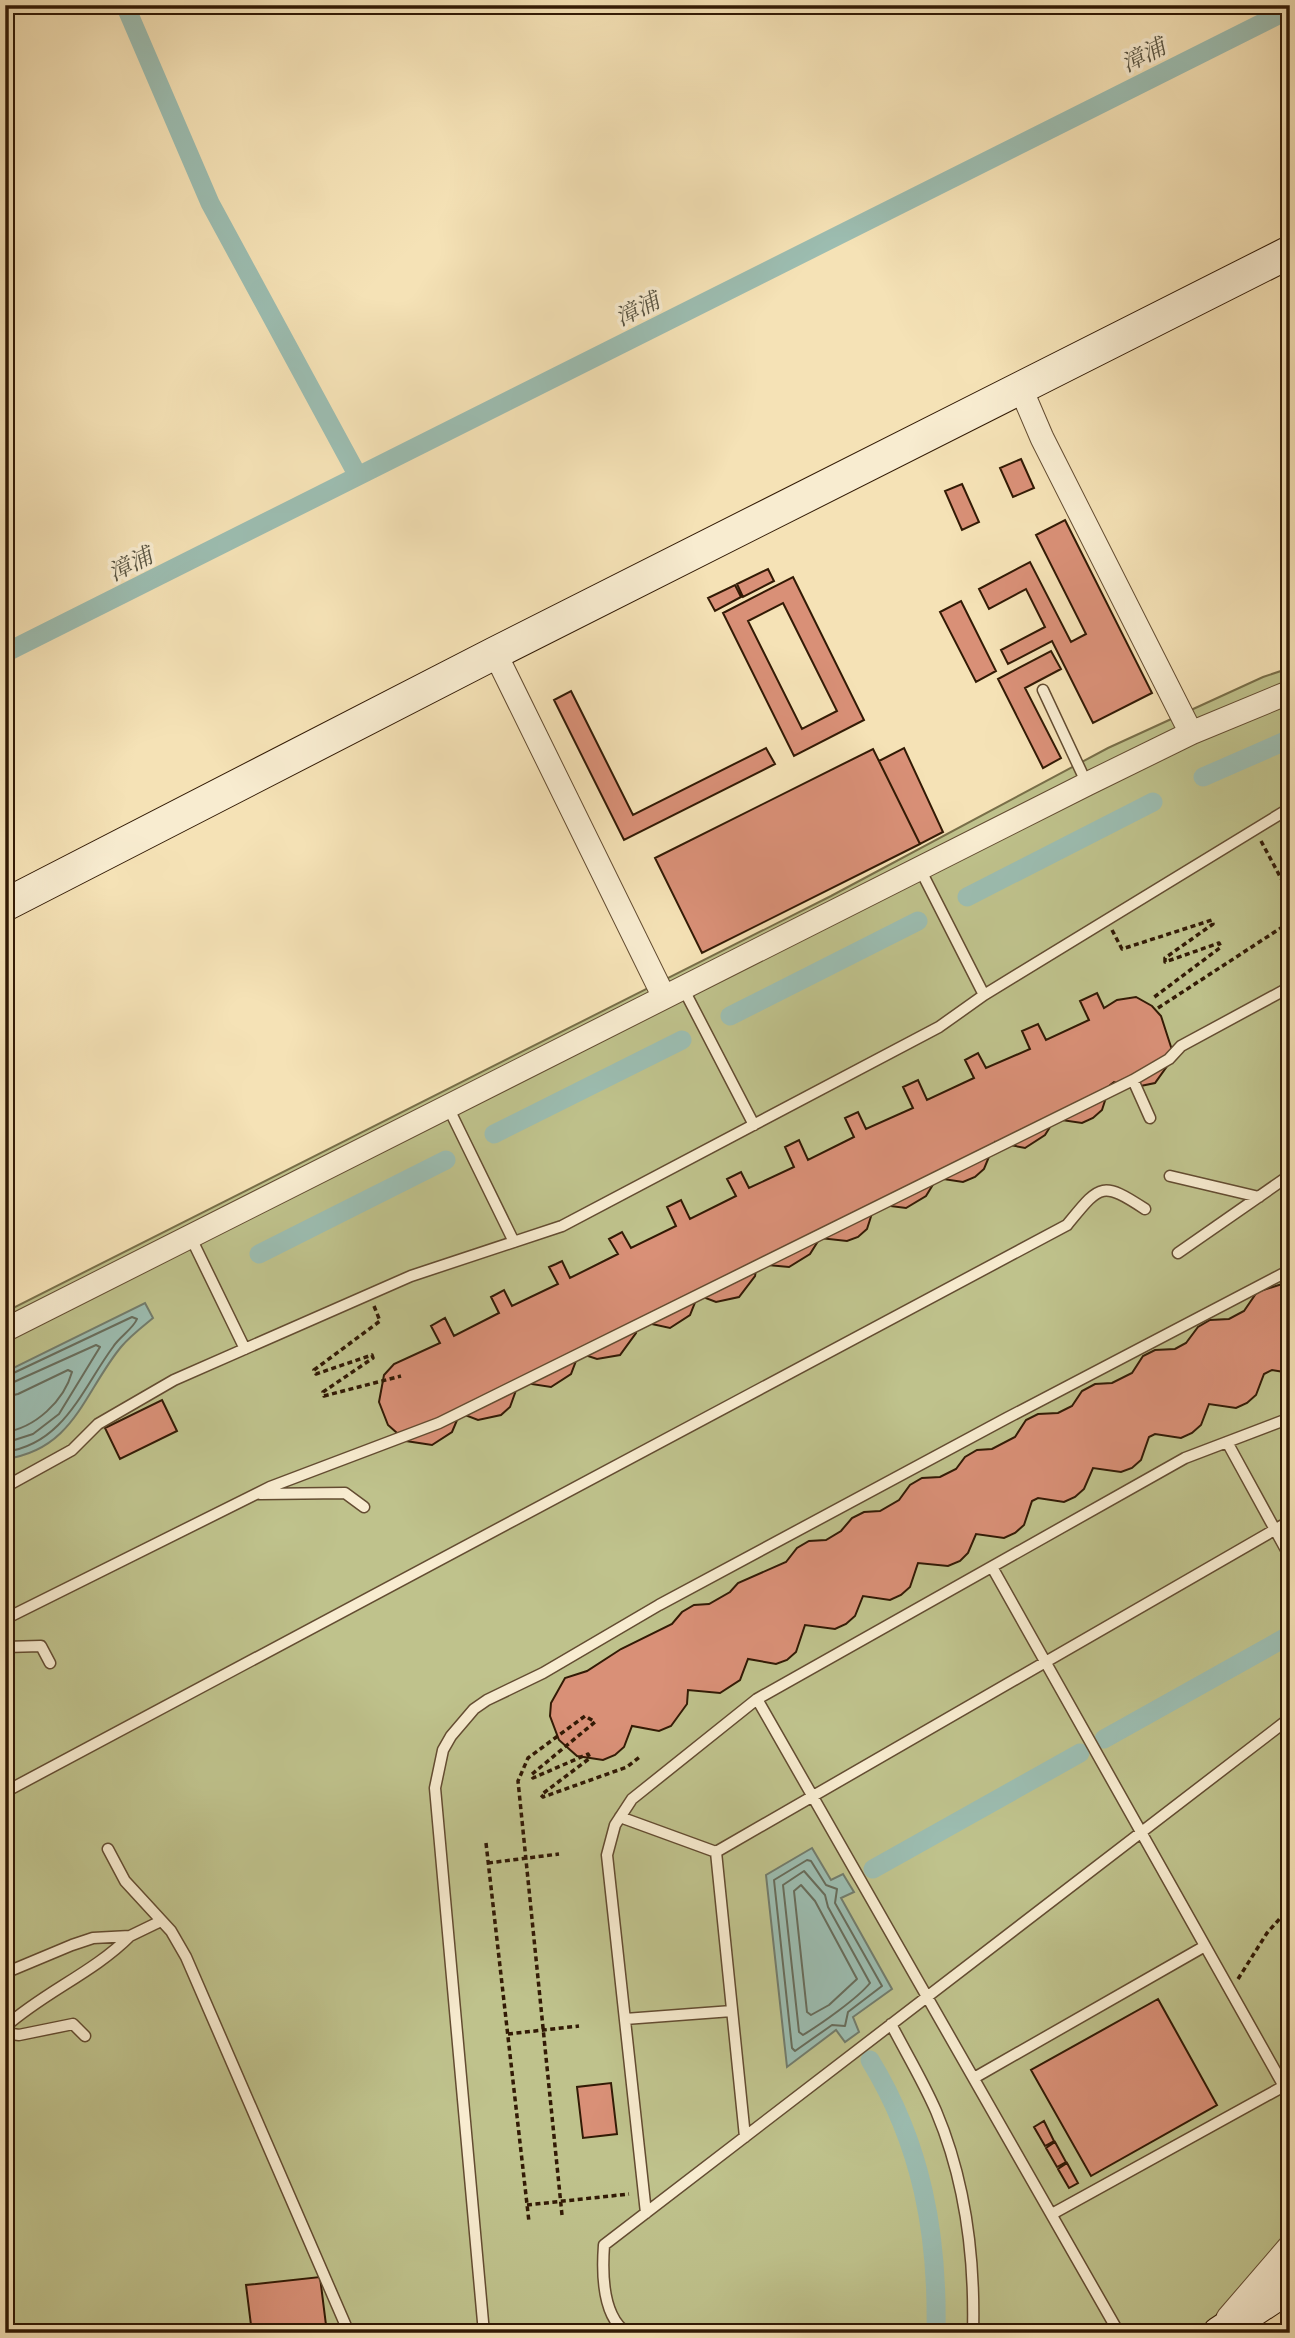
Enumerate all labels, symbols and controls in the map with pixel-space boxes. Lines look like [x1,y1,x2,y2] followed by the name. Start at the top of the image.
[1116,30,1173,78] water label: 漳浦
[610,284,667,332] water label: 漳浦
[103,539,160,587] water label: 漳浦

